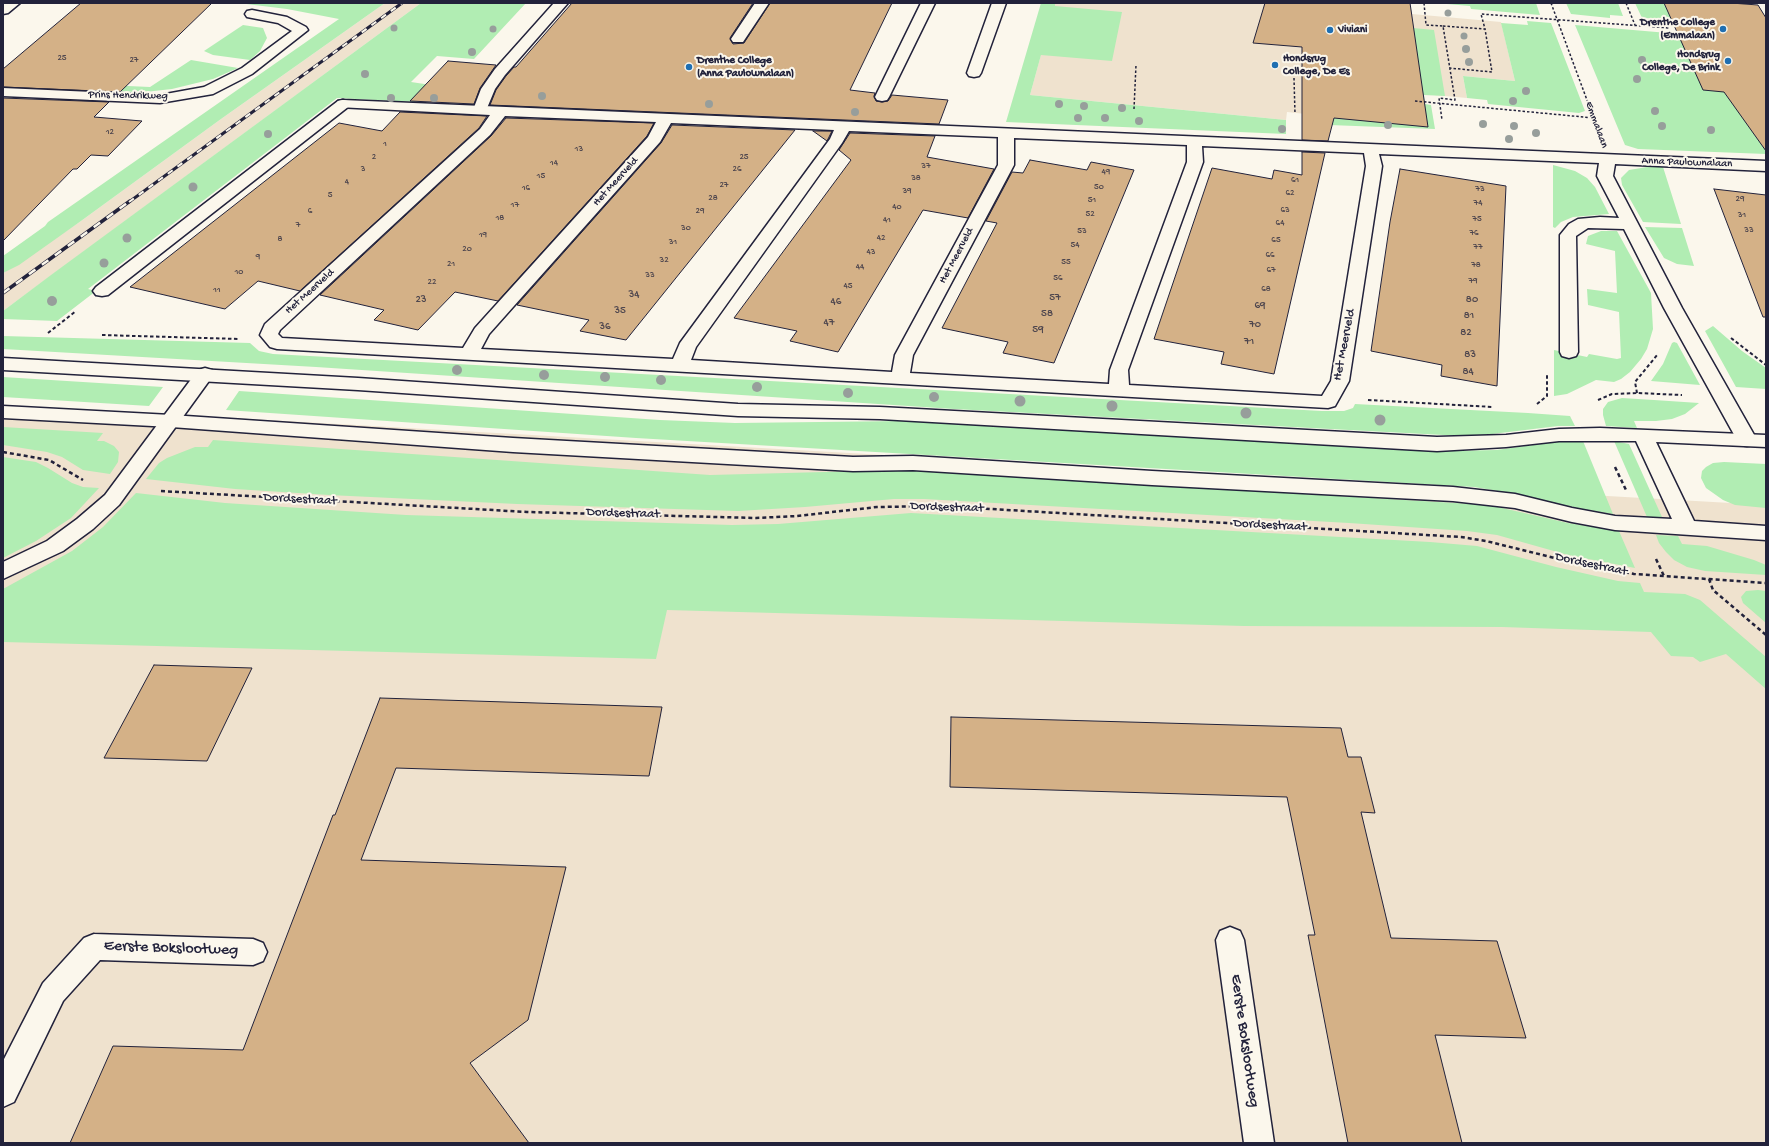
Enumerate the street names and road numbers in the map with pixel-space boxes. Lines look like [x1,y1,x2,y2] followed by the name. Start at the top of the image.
[88,89,168,103] street label: Prins Hendrikweg
[1582,100,1610,150] street label: Emmalaan
[591,155,641,209] street label: Het Meerveld
[1641,155,1733,171] street label: Anna Paulownalaan
[937,226,977,286] street label: Het Meerveld
[283,267,337,317] street label: Het Meerveld
[1330,308,1360,382] street label: Het Meerveld
[263,490,337,510] street label: Dordsestraat
[910,499,984,517] street label: Dordsestraat
[586,505,660,523] street label: Dordsestraat
[1233,516,1307,536] street label: Dordsestraat
[1553,550,1629,580] street label: Dordsestraat
[104,937,238,961] street label: Eerste Bokslootweg
[1225,973,1263,1109] street label: Eerste Bokslootweg

